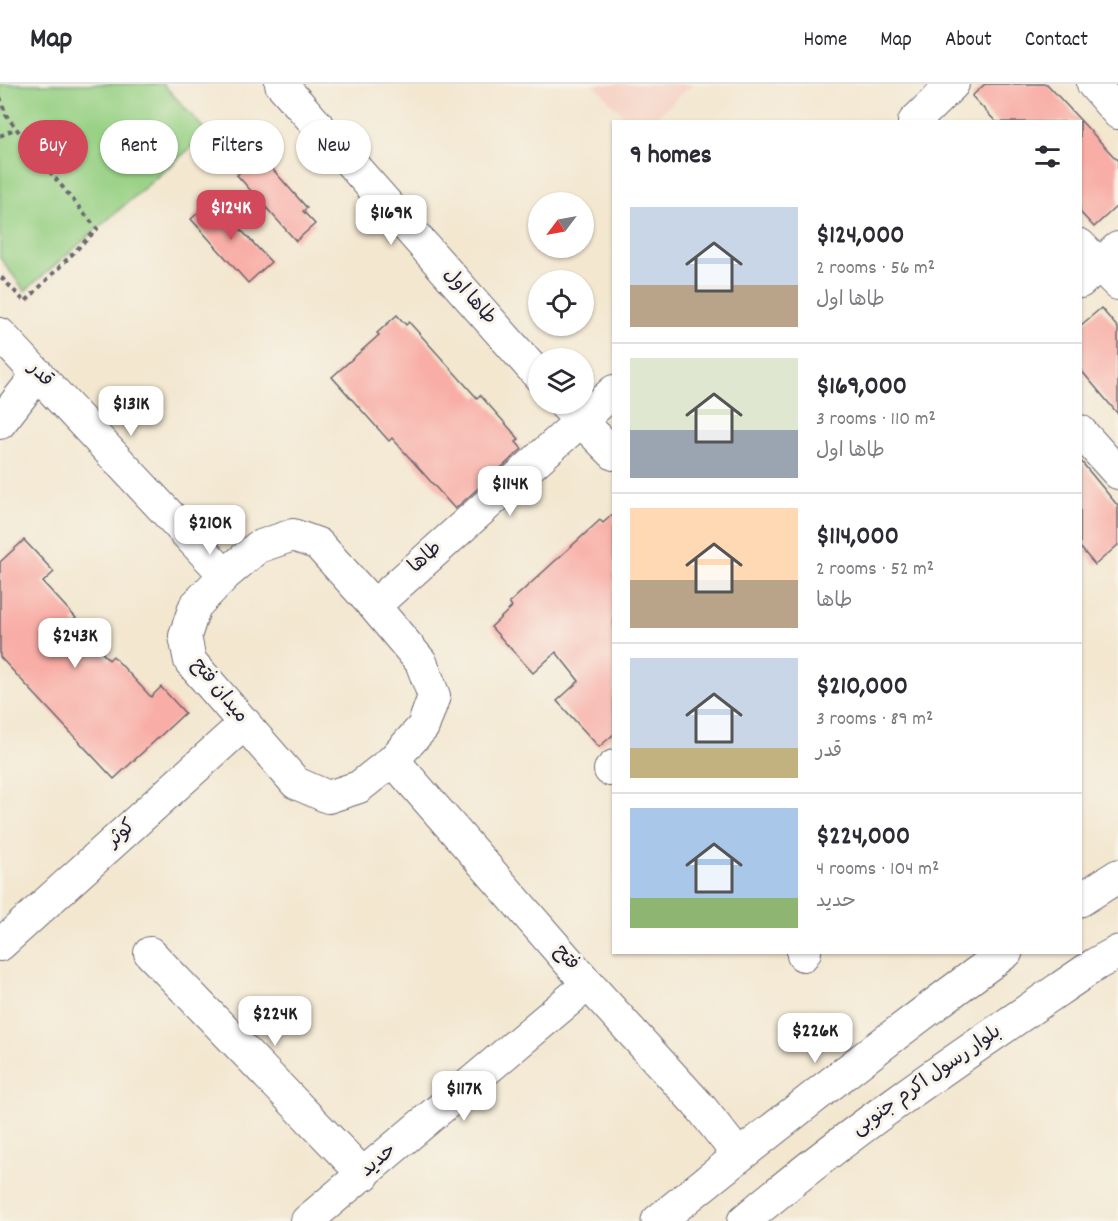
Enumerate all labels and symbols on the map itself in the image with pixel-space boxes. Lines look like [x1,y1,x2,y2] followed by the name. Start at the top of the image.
[189,190,273,241] pin: $124K
[528,192,594,258] north arrow
[349,195,433,246] pin: $169K
[436,262,502,332] street label: طاها اول
[19,354,59,394] street label: قدر
[89,386,173,437] pin: $131K
[468,466,552,517] pin: $114K
[168,505,252,556] pin: $210K
[403,535,449,581] street label: طاها
[33,618,117,669] pin: $243K
[184,652,254,730] street label: میدان فتح
[100,813,143,856] street label: کوثر
[547,939,585,977] street label: فتح
[233,996,317,1047] pin: $224K
[773,1013,857,1064] pin: $226K
[847,1019,1007,1143] street label: بلوار رسول اکرم جنوبی
[422,1071,506,1122] pin: $117K
[355,1137,403,1185] street label: حدید

